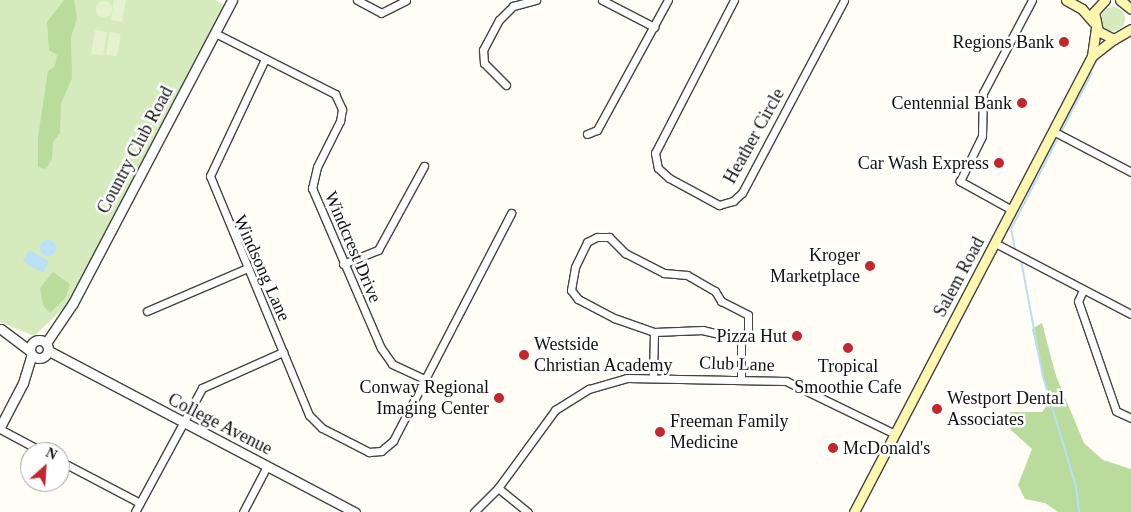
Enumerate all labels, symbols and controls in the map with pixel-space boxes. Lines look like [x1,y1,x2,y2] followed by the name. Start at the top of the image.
[953,31,1054,53] place label: Regions Bank
[1058,36,1070,48] marker: Regions Bank
[92,83,178,217] street label: Country Club Road
[719,85,789,187] street label: Heather Circle
[892,92,1012,114] place label: Centennial Bank
[1016,97,1028,109] marker: Centennial Bank
[857,152,989,174] place label: Car Wash Express
[993,157,1005,169] marker: Car Wash Express
[320,188,386,306] street label: Windcrest Drive
[229,212,295,324] street label: Windsong Lane
[929,233,989,321] street label: Salem Road
[770,245,860,288] place label: Kroger Marketplace
[864,260,876,272] marker: Kroger Marketplace
[717,325,787,347] place label: Pizza Hut
[791,330,803,342] marker: Pizza Hut
[534,334,673,376] place label: Westside Christian Academy
[842,342,854,354] marker: Tropical Smoothie Cafe
[518,349,530,361] marker: Westside Christian Academy
[699,352,775,376] street label: Club Lane
[794,356,902,398] place label: Tropical Smoothie Cafe
[360,377,489,419] place label: Conway Regional Imaging Center
[164,388,276,460] street label: College Avenue
[947,388,1064,430] place label: Westport Dental Associates
[493,392,505,404] marker: Conway Regional Imaging Center
[931,403,943,415] marker: Westport Dental Associates
[670,411,788,454] place label: Freeman Family Medicine
[654,426,666,438] marker: Freeman Family Medicine
[843,437,930,459] place label: McDonald's
[20,442,70,492] north arrow
[827,442,839,454] marker: McDonald's
[44,445,59,463] text: N

